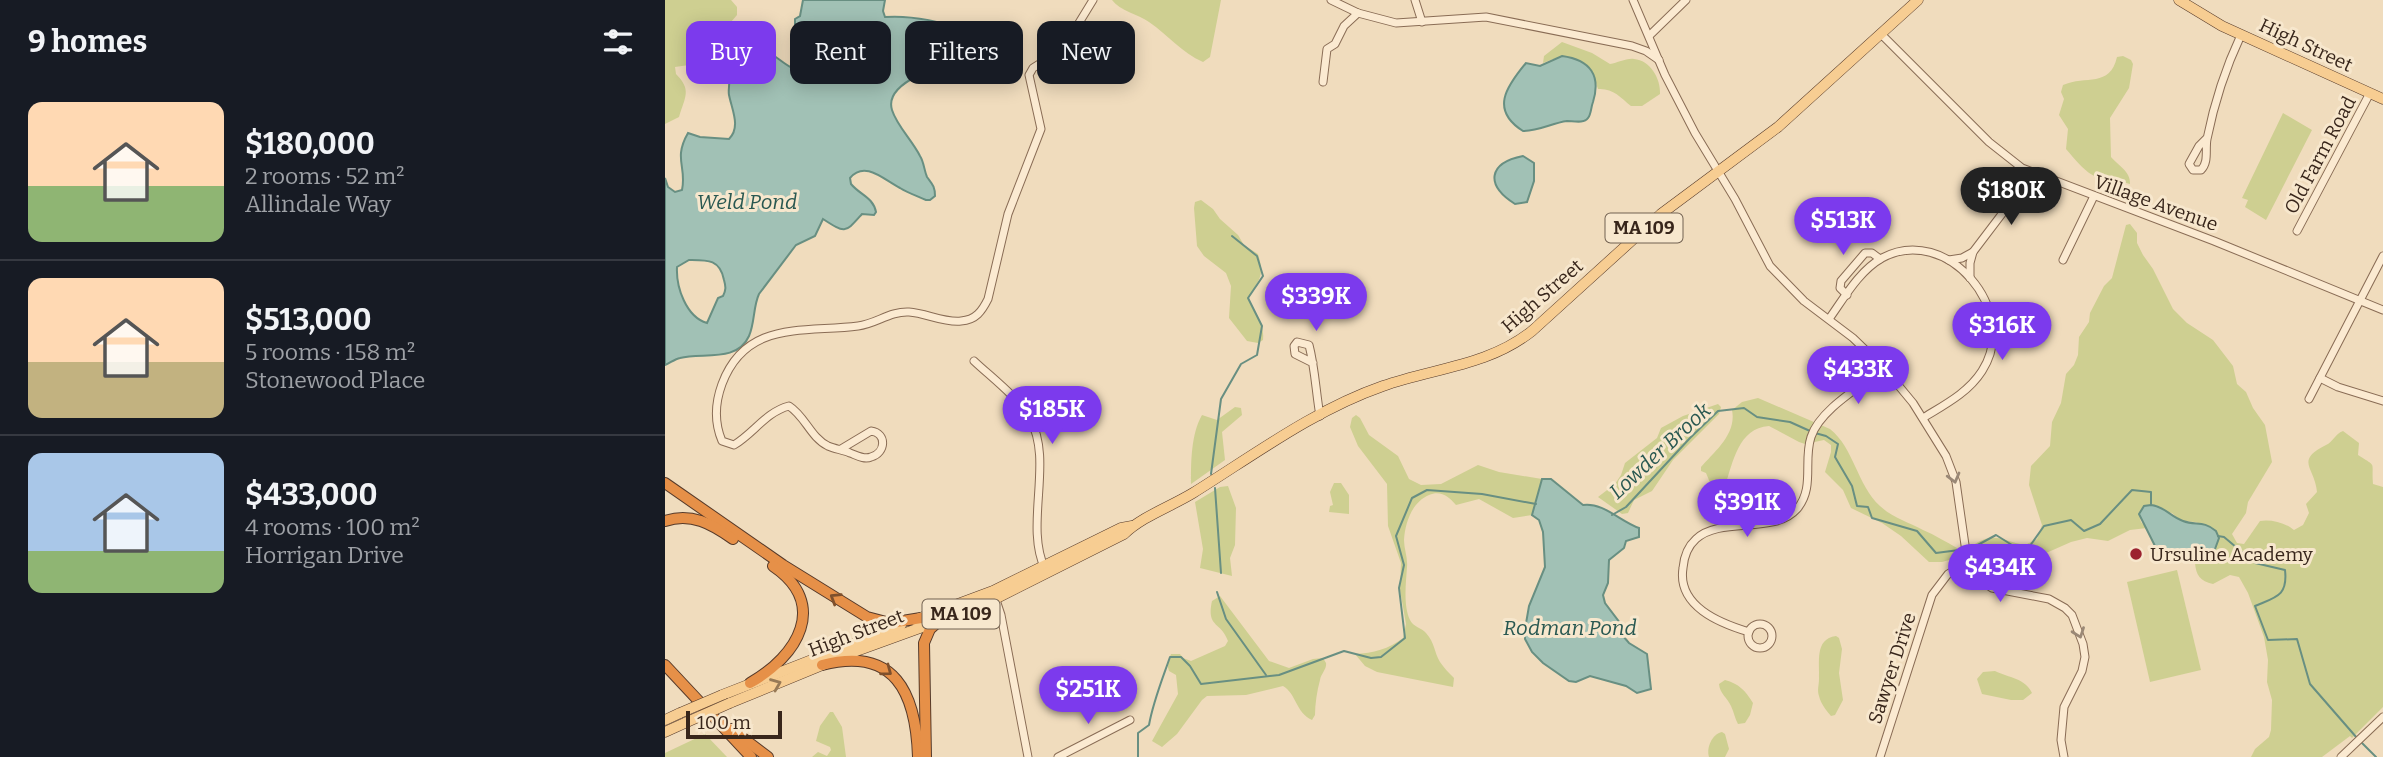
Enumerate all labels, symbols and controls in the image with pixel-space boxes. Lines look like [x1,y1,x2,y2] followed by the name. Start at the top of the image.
[2256,13,2356,77] street label: High Street
[686,21,776,84] chip: Buy
[790,21,891,84] chip: Rent
[905,21,1023,84] chip: Filters
[1037,21,1135,84] chip: New
[599,23,637,61] icon: filters
[28,24,147,60] text: 9 homes
[2279,92,2361,218] street label: Old Farm Road
[245,126,375,162] text: $180,000
[84,130,168,214] icon: home
[245,162,404,190] text: 2 rooms · 52 m²
[1962,168,2060,227] pin: $180K
[2091,170,2221,236] street label: Village Avenue
[1977,176,2045,204] text: $180K
[697,189,797,215] water label: Weld Pond
[245,190,391,218] text: Allindale Way
[1794,198,1892,257] pin: $513K
[1810,206,1876,234] text: $513K
[1605,213,1683,242] road number: MA 109
[1497,254,1588,338] street label: High Street
[1267,274,1365,333] pin: $339K
[1281,282,1351,310] text: $339K
[245,302,372,338] text: $513,000
[1953,302,2051,362] pin: $316K
[84,306,168,390] icon: home
[1968,311,2036,339] text: $316K
[245,338,415,366] text: 5 rooms · 158 m²
[1809,346,1907,406] pin: $433K
[1823,355,1893,383] text: $433K
[245,366,425,394] text: Stonewood Place
[1003,386,1101,446] pin: $185K
[1019,395,1085,423] text: $185K
[1604,397,1717,505] water label: Lowder Brook
[1946,472,1960,484] one-way arrow
[245,477,378,513] text: $433,000
[1698,480,1796,539] pin: $391K
[84,481,168,565] icon: home
[1713,488,1781,516] text: $391K
[245,513,420,541] text: 4 rooms · 100 m²
[245,541,404,569] text: Horrigan Drive
[2150,543,2314,566] place label: Ursuline Academy
[1951,544,2049,604] pin: $434K
[2128,546,2144,562] marker: Ursuline Academy
[1964,553,2036,581] text: $434K
[830,594,843,607] one-way arrow
[923,600,999,628] road number: MA 109
[805,604,907,662] street label: High Street
[1863,610,1921,726] street label: Sawyer Drive
[1503,615,1637,641] water label: Rodman Pond
[2071,626,2085,638] one-way arrow
[879,663,891,676] one-way arrow
[1039,666,1137,726] pin: $251K
[1055,675,1121,703] text: $251K
[769,678,781,692] one-way arrow
[686,708,782,740] scale bar
[697,711,751,734] text: 100 m

